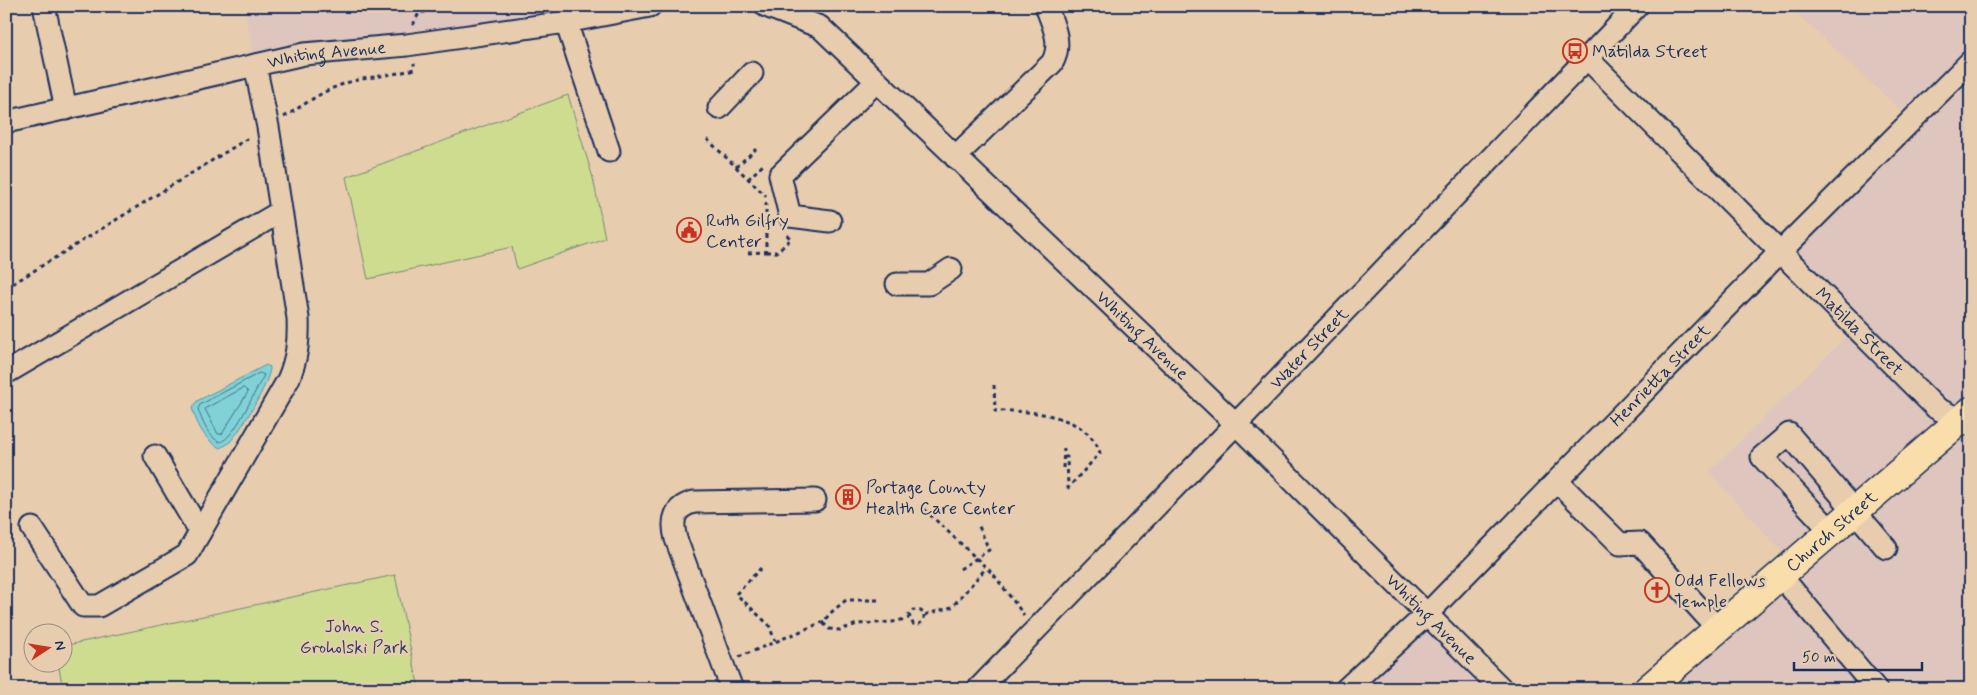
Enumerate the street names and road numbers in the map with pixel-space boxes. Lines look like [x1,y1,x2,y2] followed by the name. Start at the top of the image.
[265,36,387,75] street label: Whiting Avenue
[1809,282,1908,382] street label: Matilda Street
[1090,286,1194,386] street label: Whiting Avenue
[1265,302,1355,395] street label: Water Street
[1605,319,1716,432] street label: Henrietta Street
[1781,486,1883,578] street label: Church Street
[1380,569,1482,670] street label: Whiting Avenue

